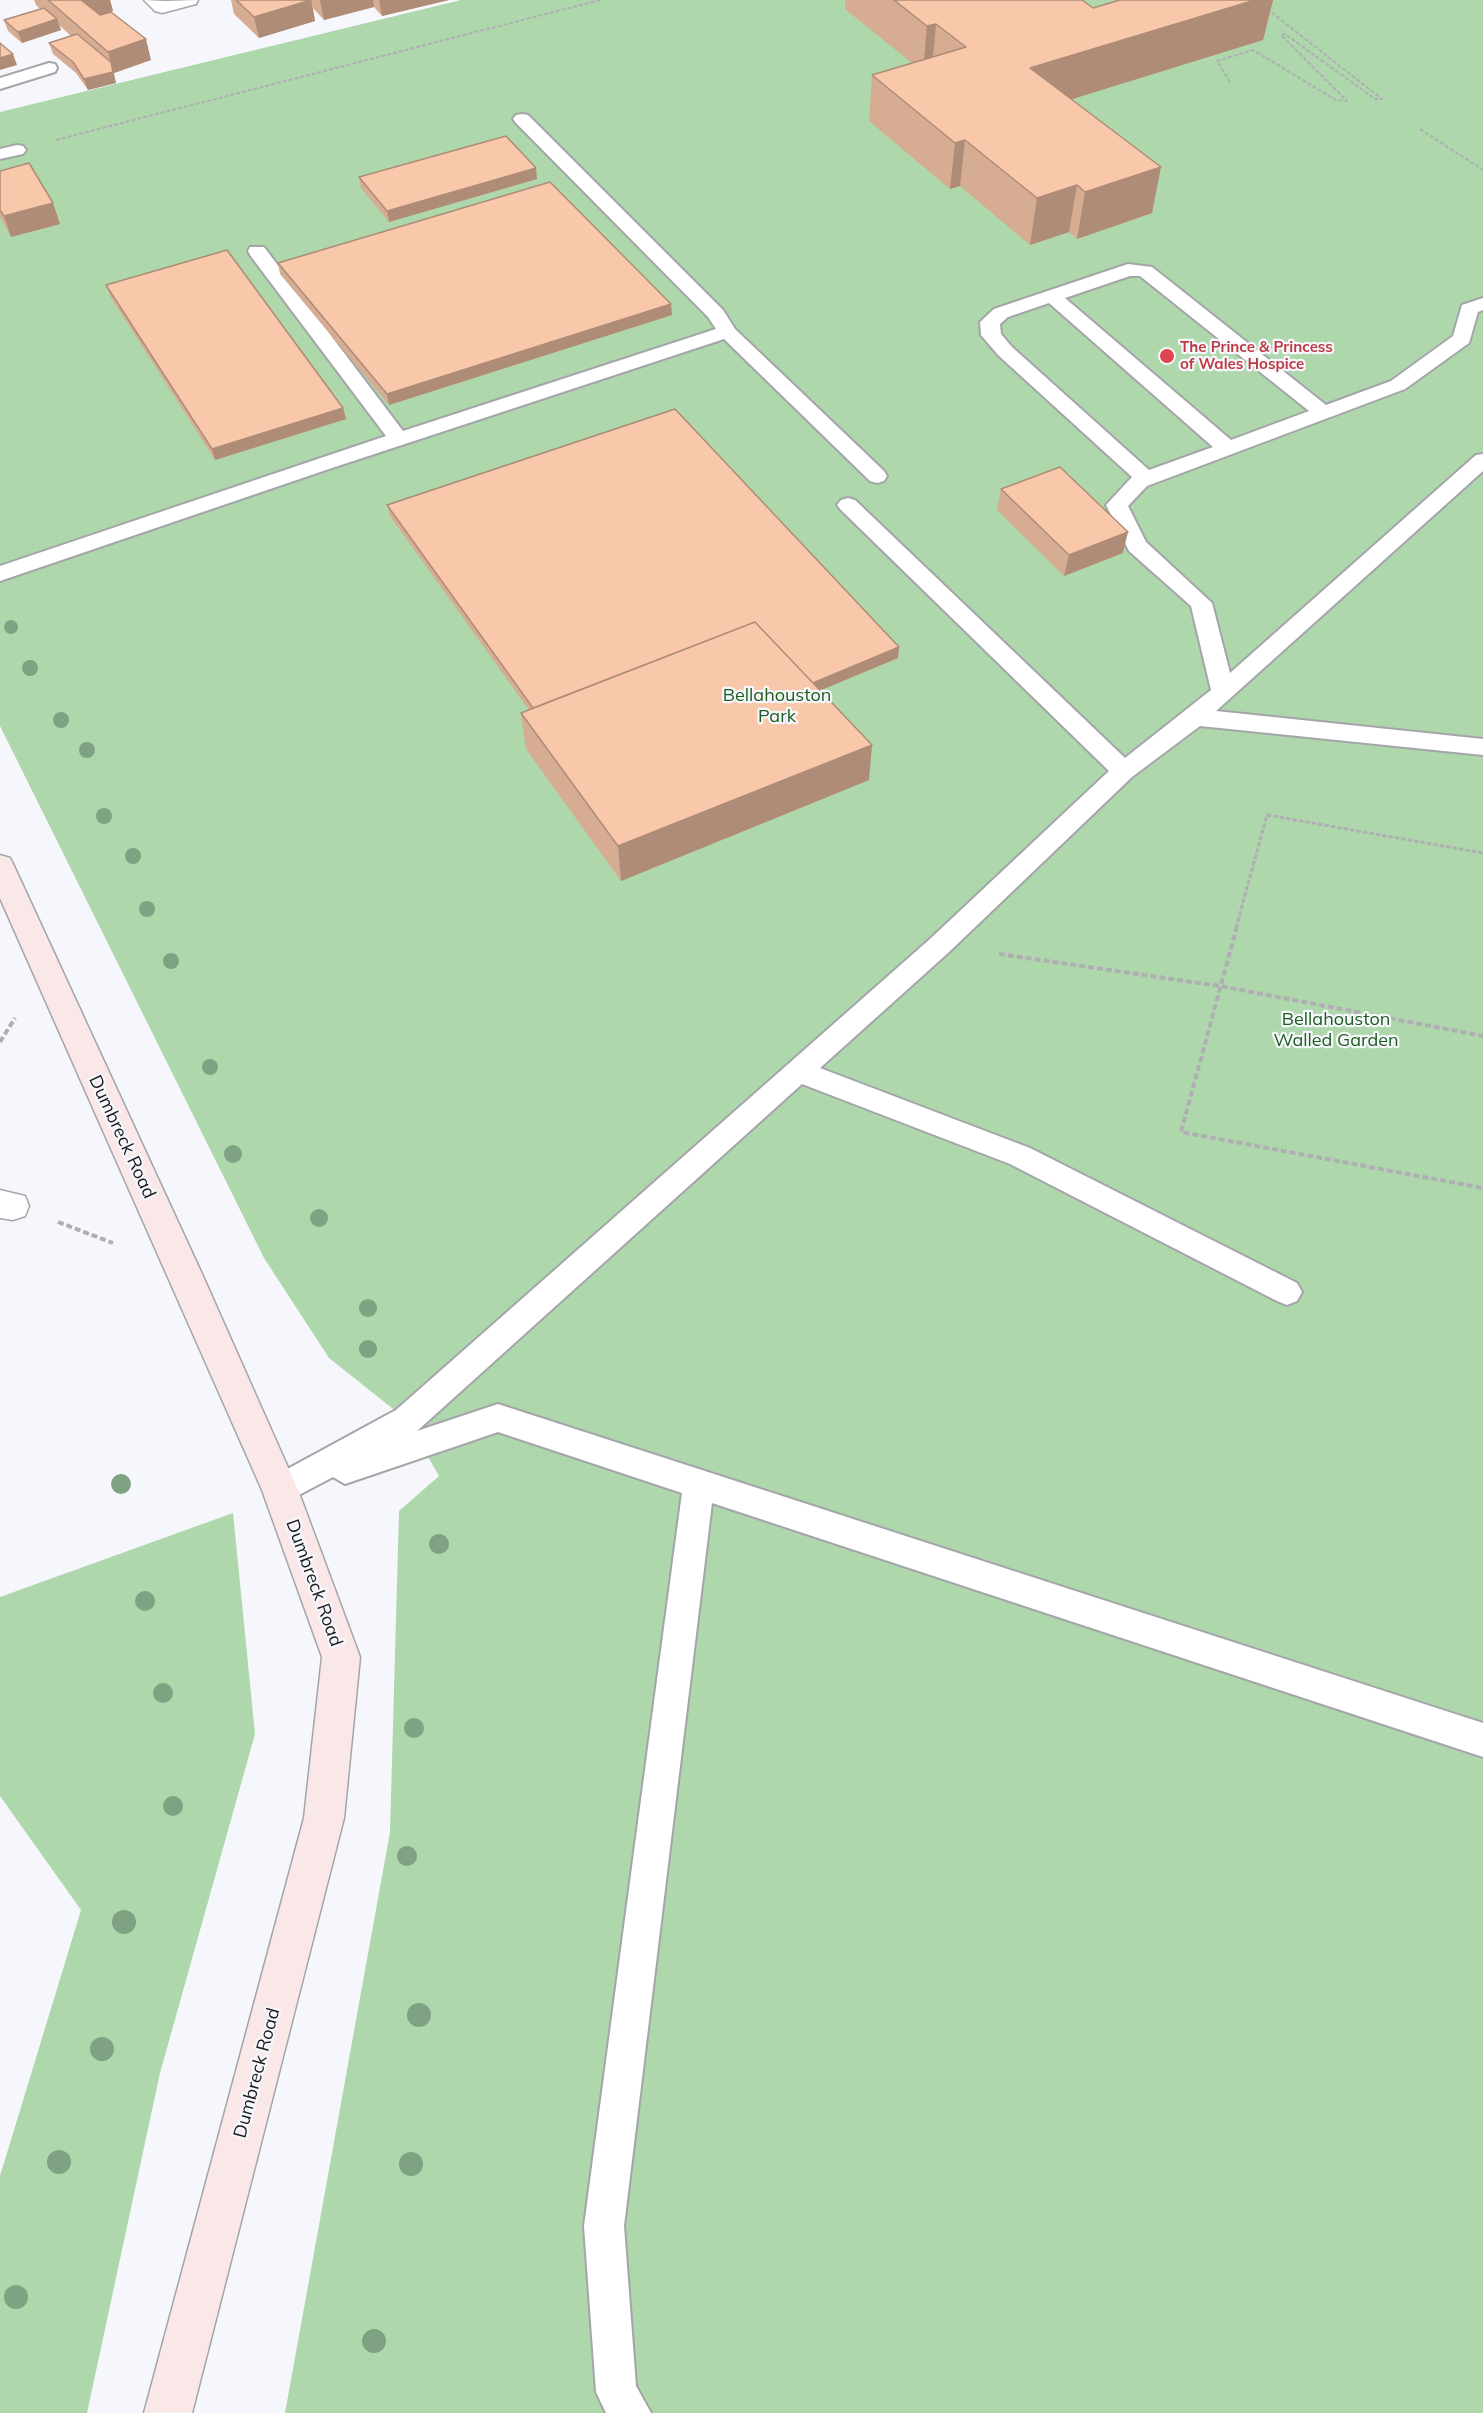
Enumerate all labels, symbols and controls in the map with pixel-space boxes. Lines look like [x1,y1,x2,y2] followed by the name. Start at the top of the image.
[1180,338,1333,373] place label: The Prince & Princess of Wales Hospice
[1158,347,1176,365] marker: The Prince & Princess of Wales Hospice
[723,685,831,728] park label: Bellahouston Park
[1273,1009,1399,1052] park label: Bellahouston Walled Garden
[84,1072,160,1202] street label: Dumbreck Road
[281,1517,347,1649] street label: Dumbreck Road
[229,2006,285,2140] street label: Dumbreck Road

